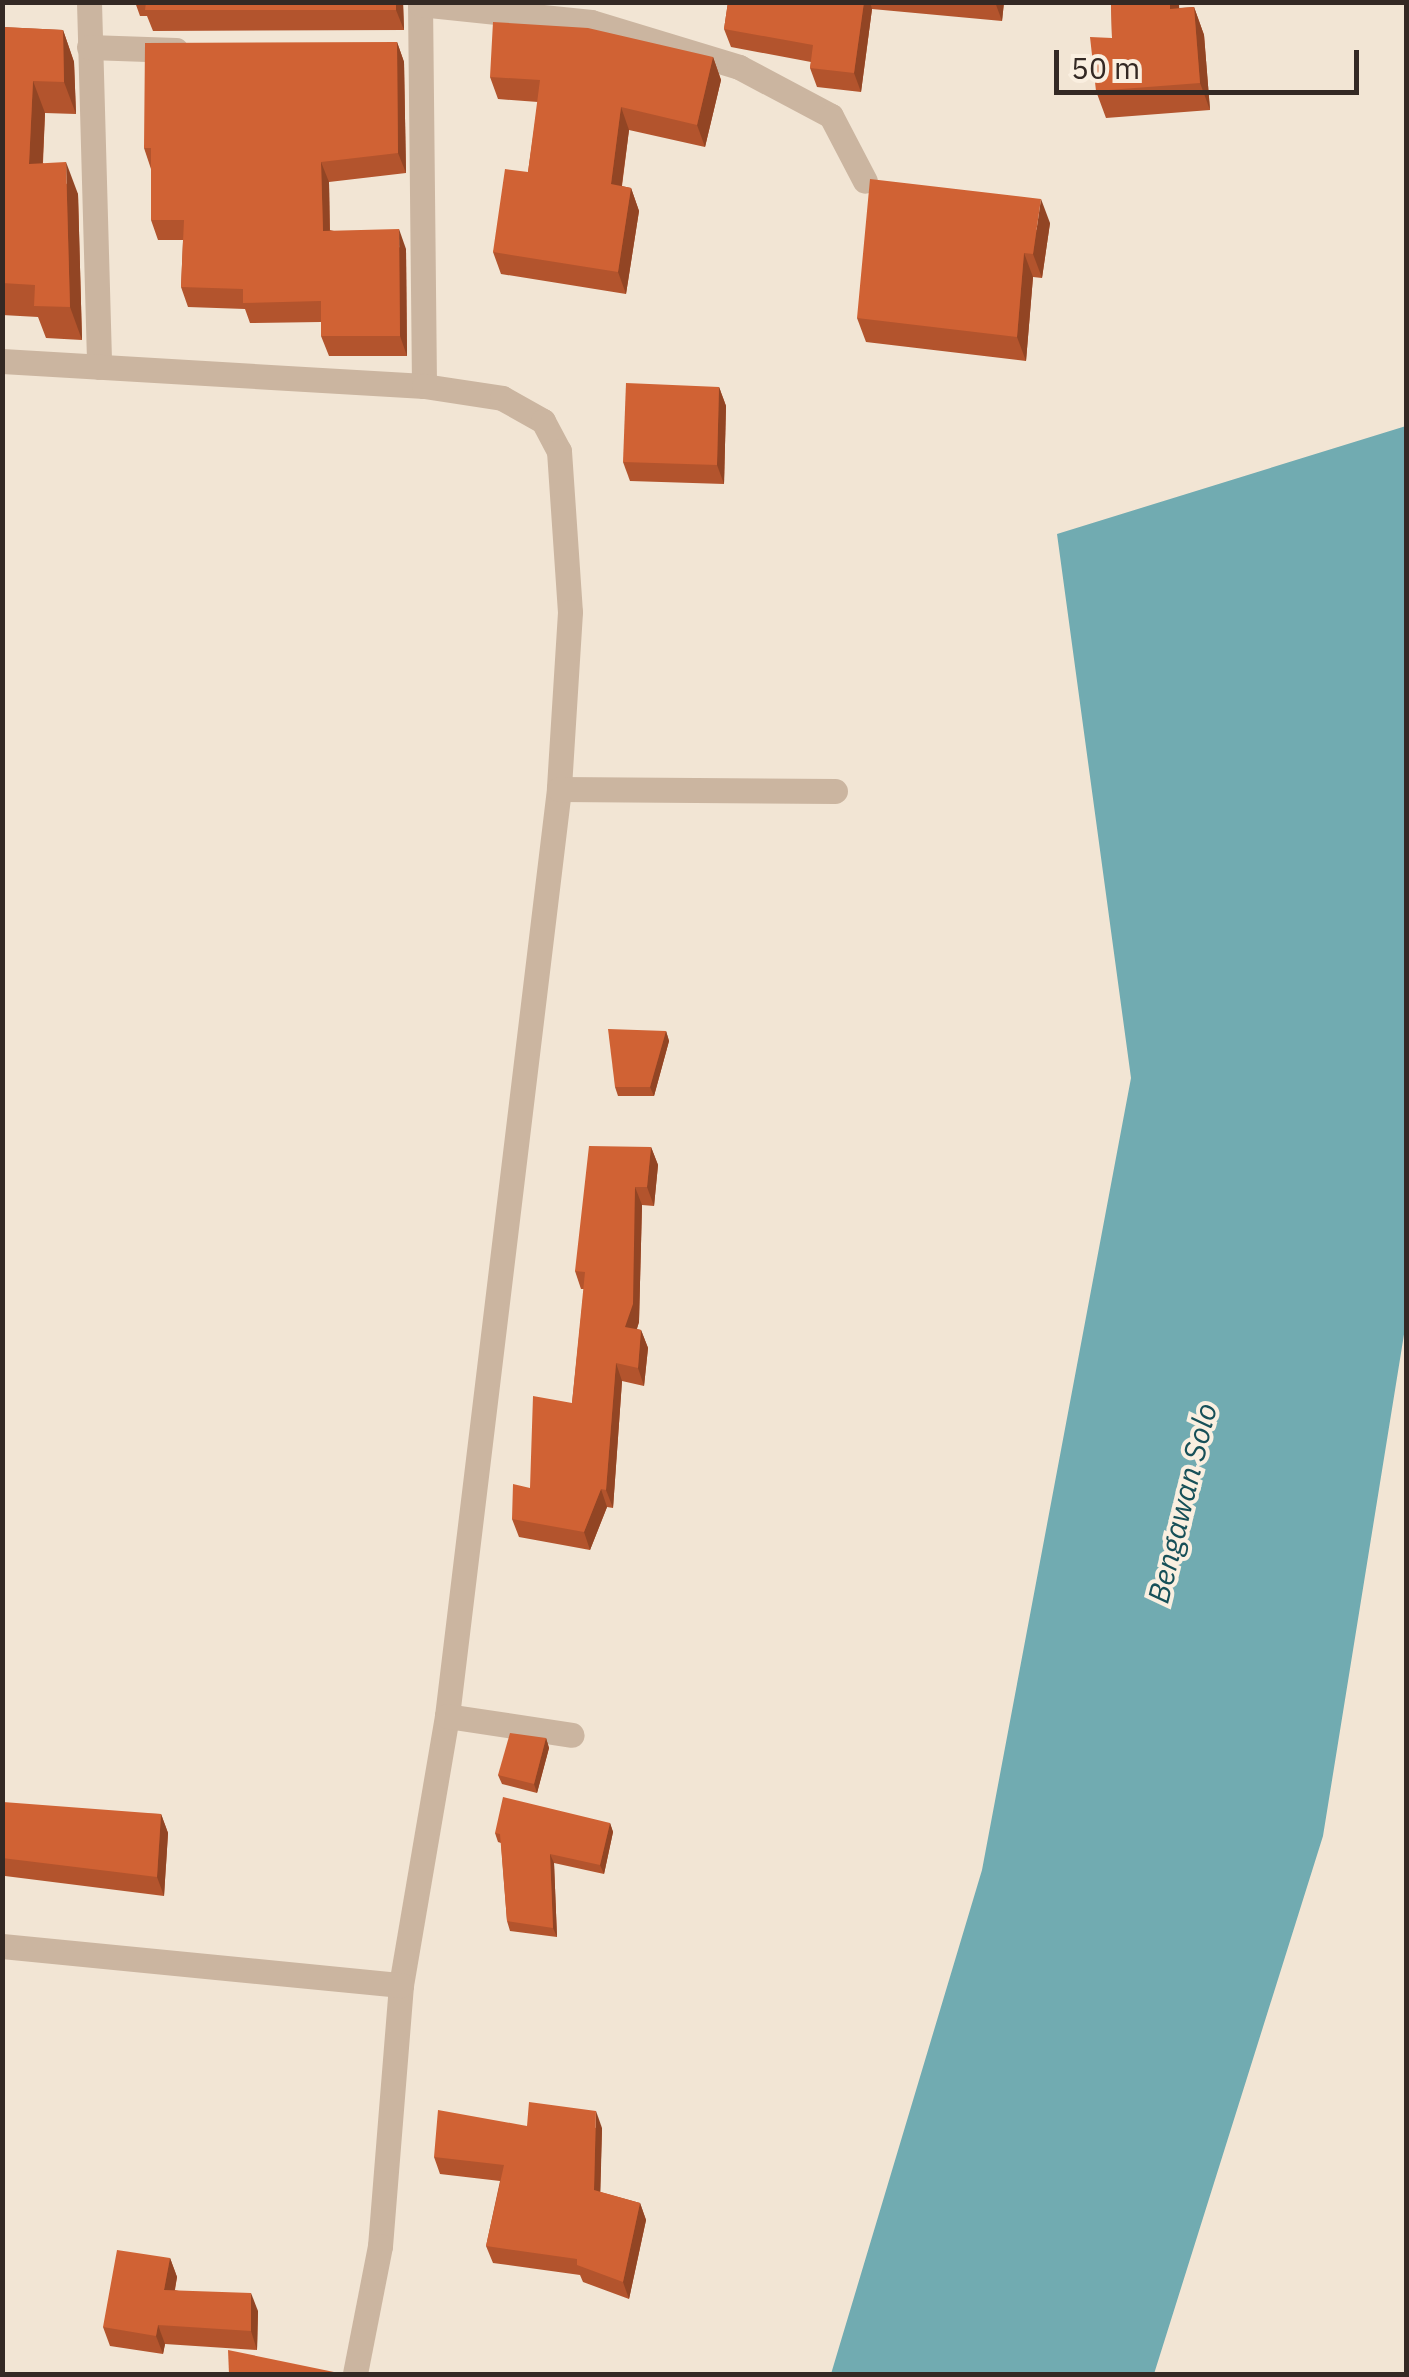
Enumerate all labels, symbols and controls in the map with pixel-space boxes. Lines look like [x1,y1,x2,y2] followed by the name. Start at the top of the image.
[1059,30,1364,92] scale bar
[1071,48,1140,87] text: 50 m
[1140,1399,1224,1607] water label: Bengawan Solo

